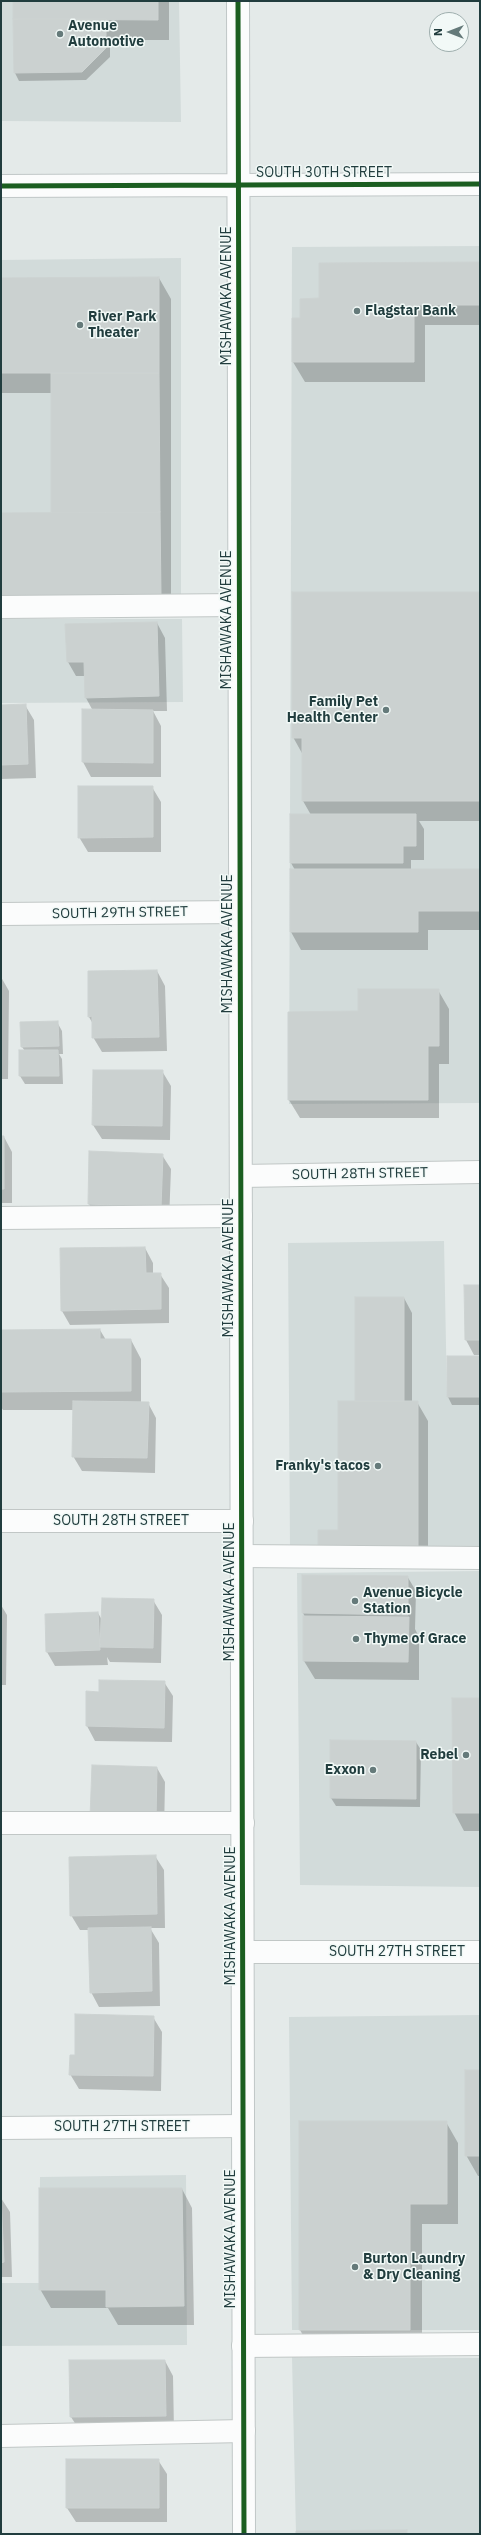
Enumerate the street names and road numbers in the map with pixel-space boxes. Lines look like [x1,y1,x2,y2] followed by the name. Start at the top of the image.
[256,165,392,181] street label: SOUTH 30TH STREET
[219,226,235,366] street label: MISHAWAKA AVENUE
[219,550,235,690] street label: MISHAWAKA AVENUE
[220,874,236,1014] street label: MISHAWAKA AVENUE
[52,903,188,923] street label: SOUTH 29TH STREET
[292,1164,428,1184] street label: SOUTH 28TH STREET
[221,1198,237,1338] street label: MISHAWAKA AVENUE
[53,1513,189,1529] street label: SOUTH 28TH STREET
[222,1522,238,1662] street label: MISHAWAKA AVENUE
[223,1846,239,1986] street label: MISHAWAKA AVENUE
[329,1944,465,1960] street label: SOUTH 27TH STREET
[54,2119,190,2135] street label: SOUTH 27TH STREET
[223,2169,239,2309] street label: MISHAWAKA AVENUE

